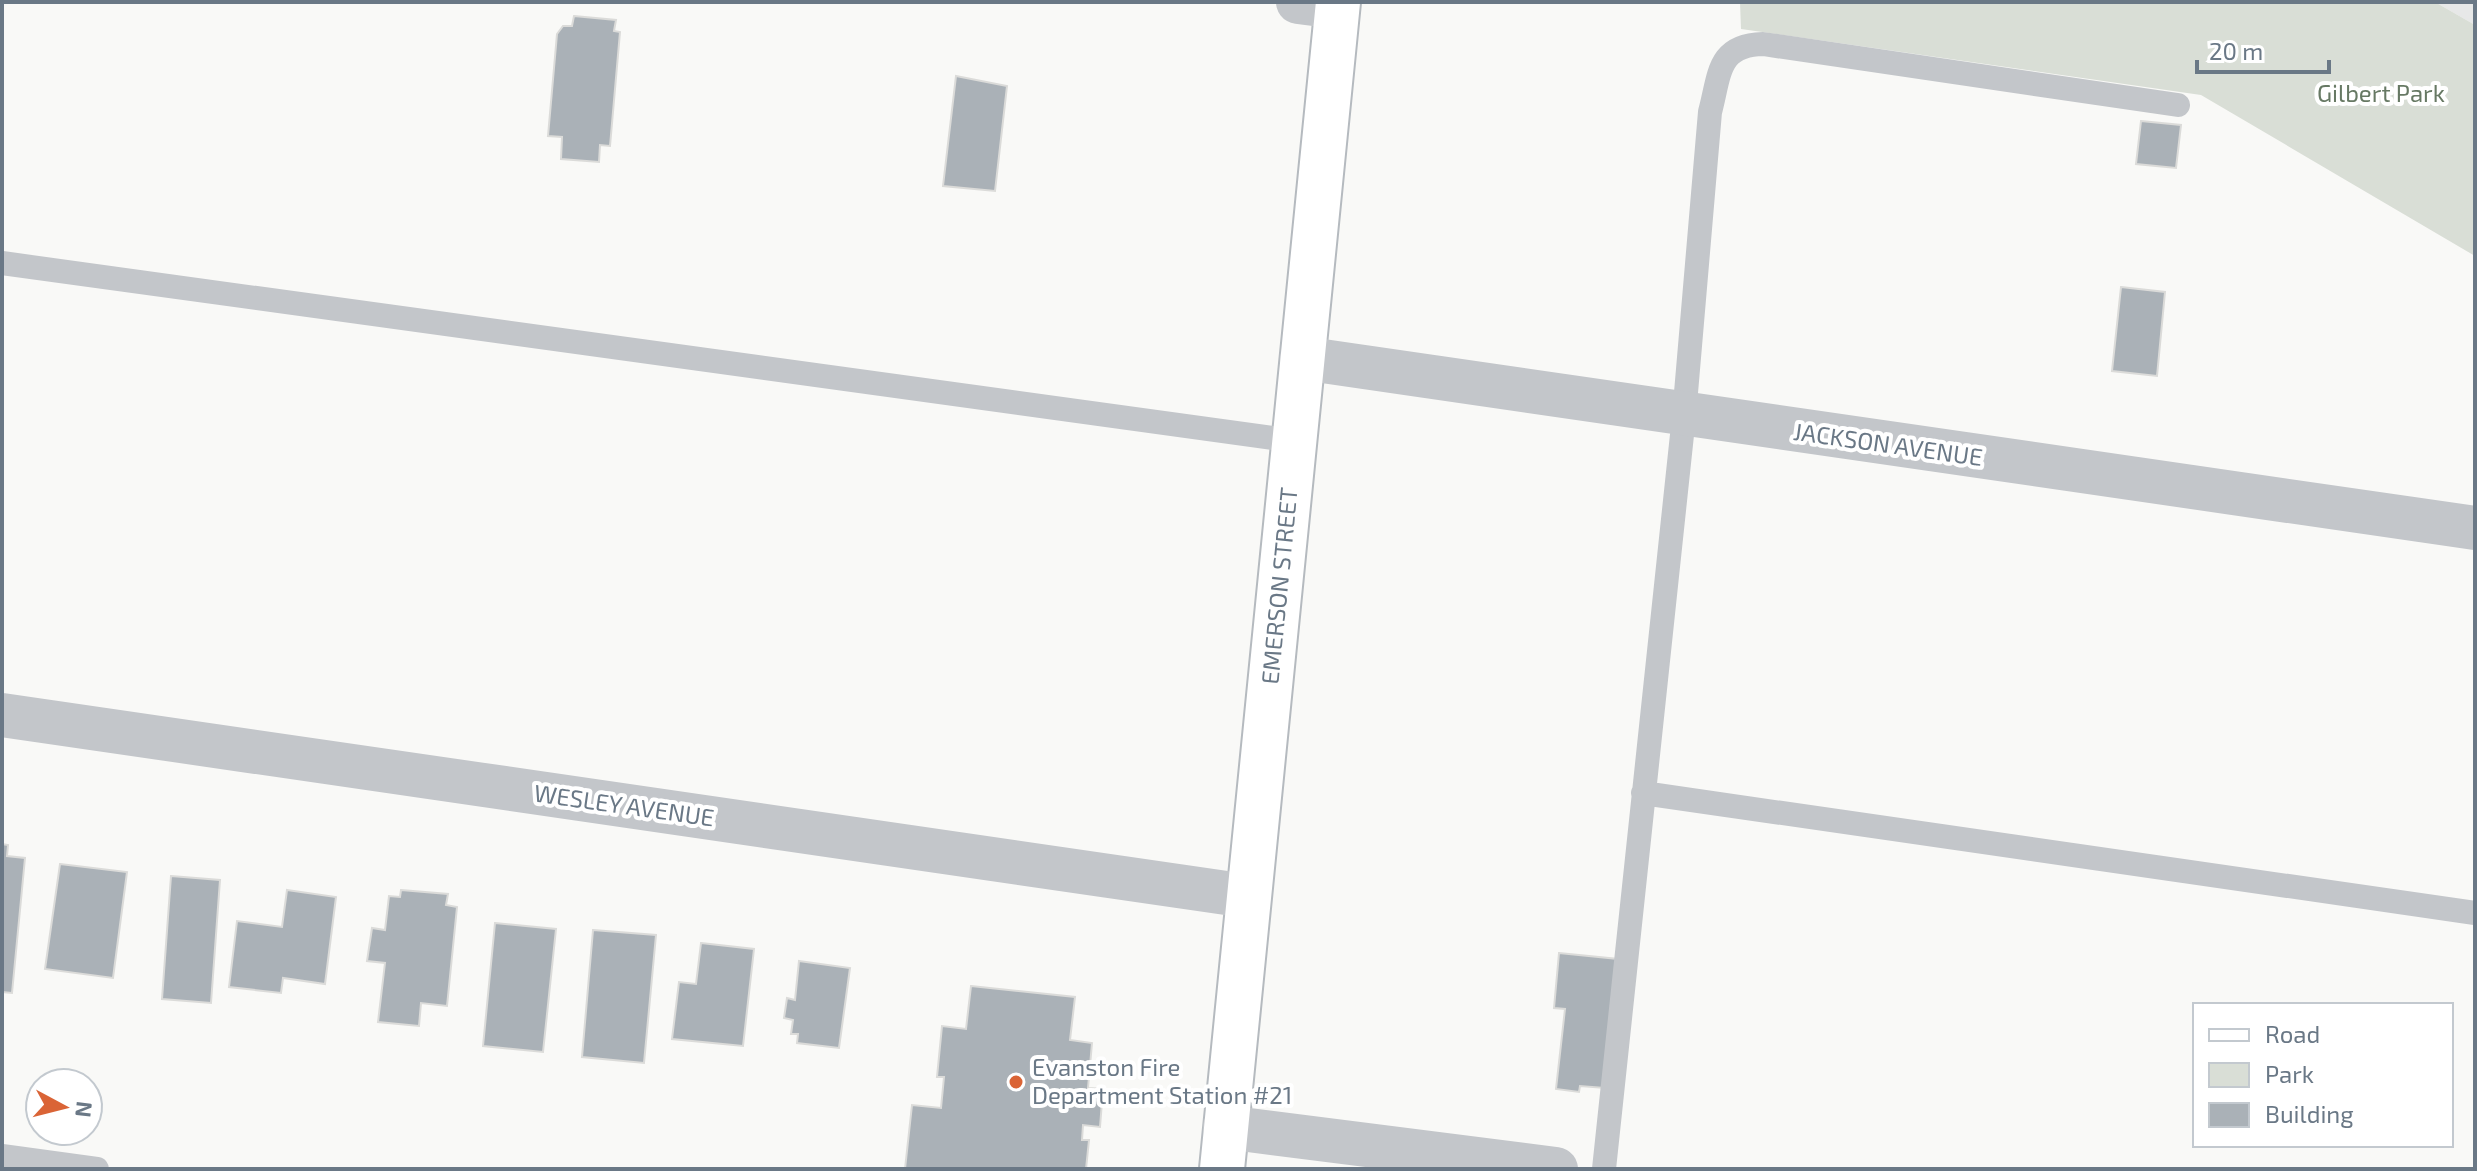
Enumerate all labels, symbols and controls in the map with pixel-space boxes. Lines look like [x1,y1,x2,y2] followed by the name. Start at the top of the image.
[2197,24,2329,74] scale bar
[2209,36,2263,65] text: 20 m
[2317,78,2445,107] park label: Gilbert Park
[1792,416,1985,471] street label: JACKSON AVENUE
[1254,486,1303,686] street label: EMERSON STREET
[532,778,716,832] street label: WESLEY AVENUE
[2193,1003,2453,1147] legend
[2265,1019,2320,1048] text: Road
[1032,1052,1292,1109] place label: Evanston Fire Department Station #21
[2265,1059,2314,1088] text: Park
[24,1067,104,1147] north arrow
[1007,1073,1025,1091] marker: Evanston Fire Department Station #21
[2265,1099,2354,1128] text: Building
[71,1100,99,1119] text: N

